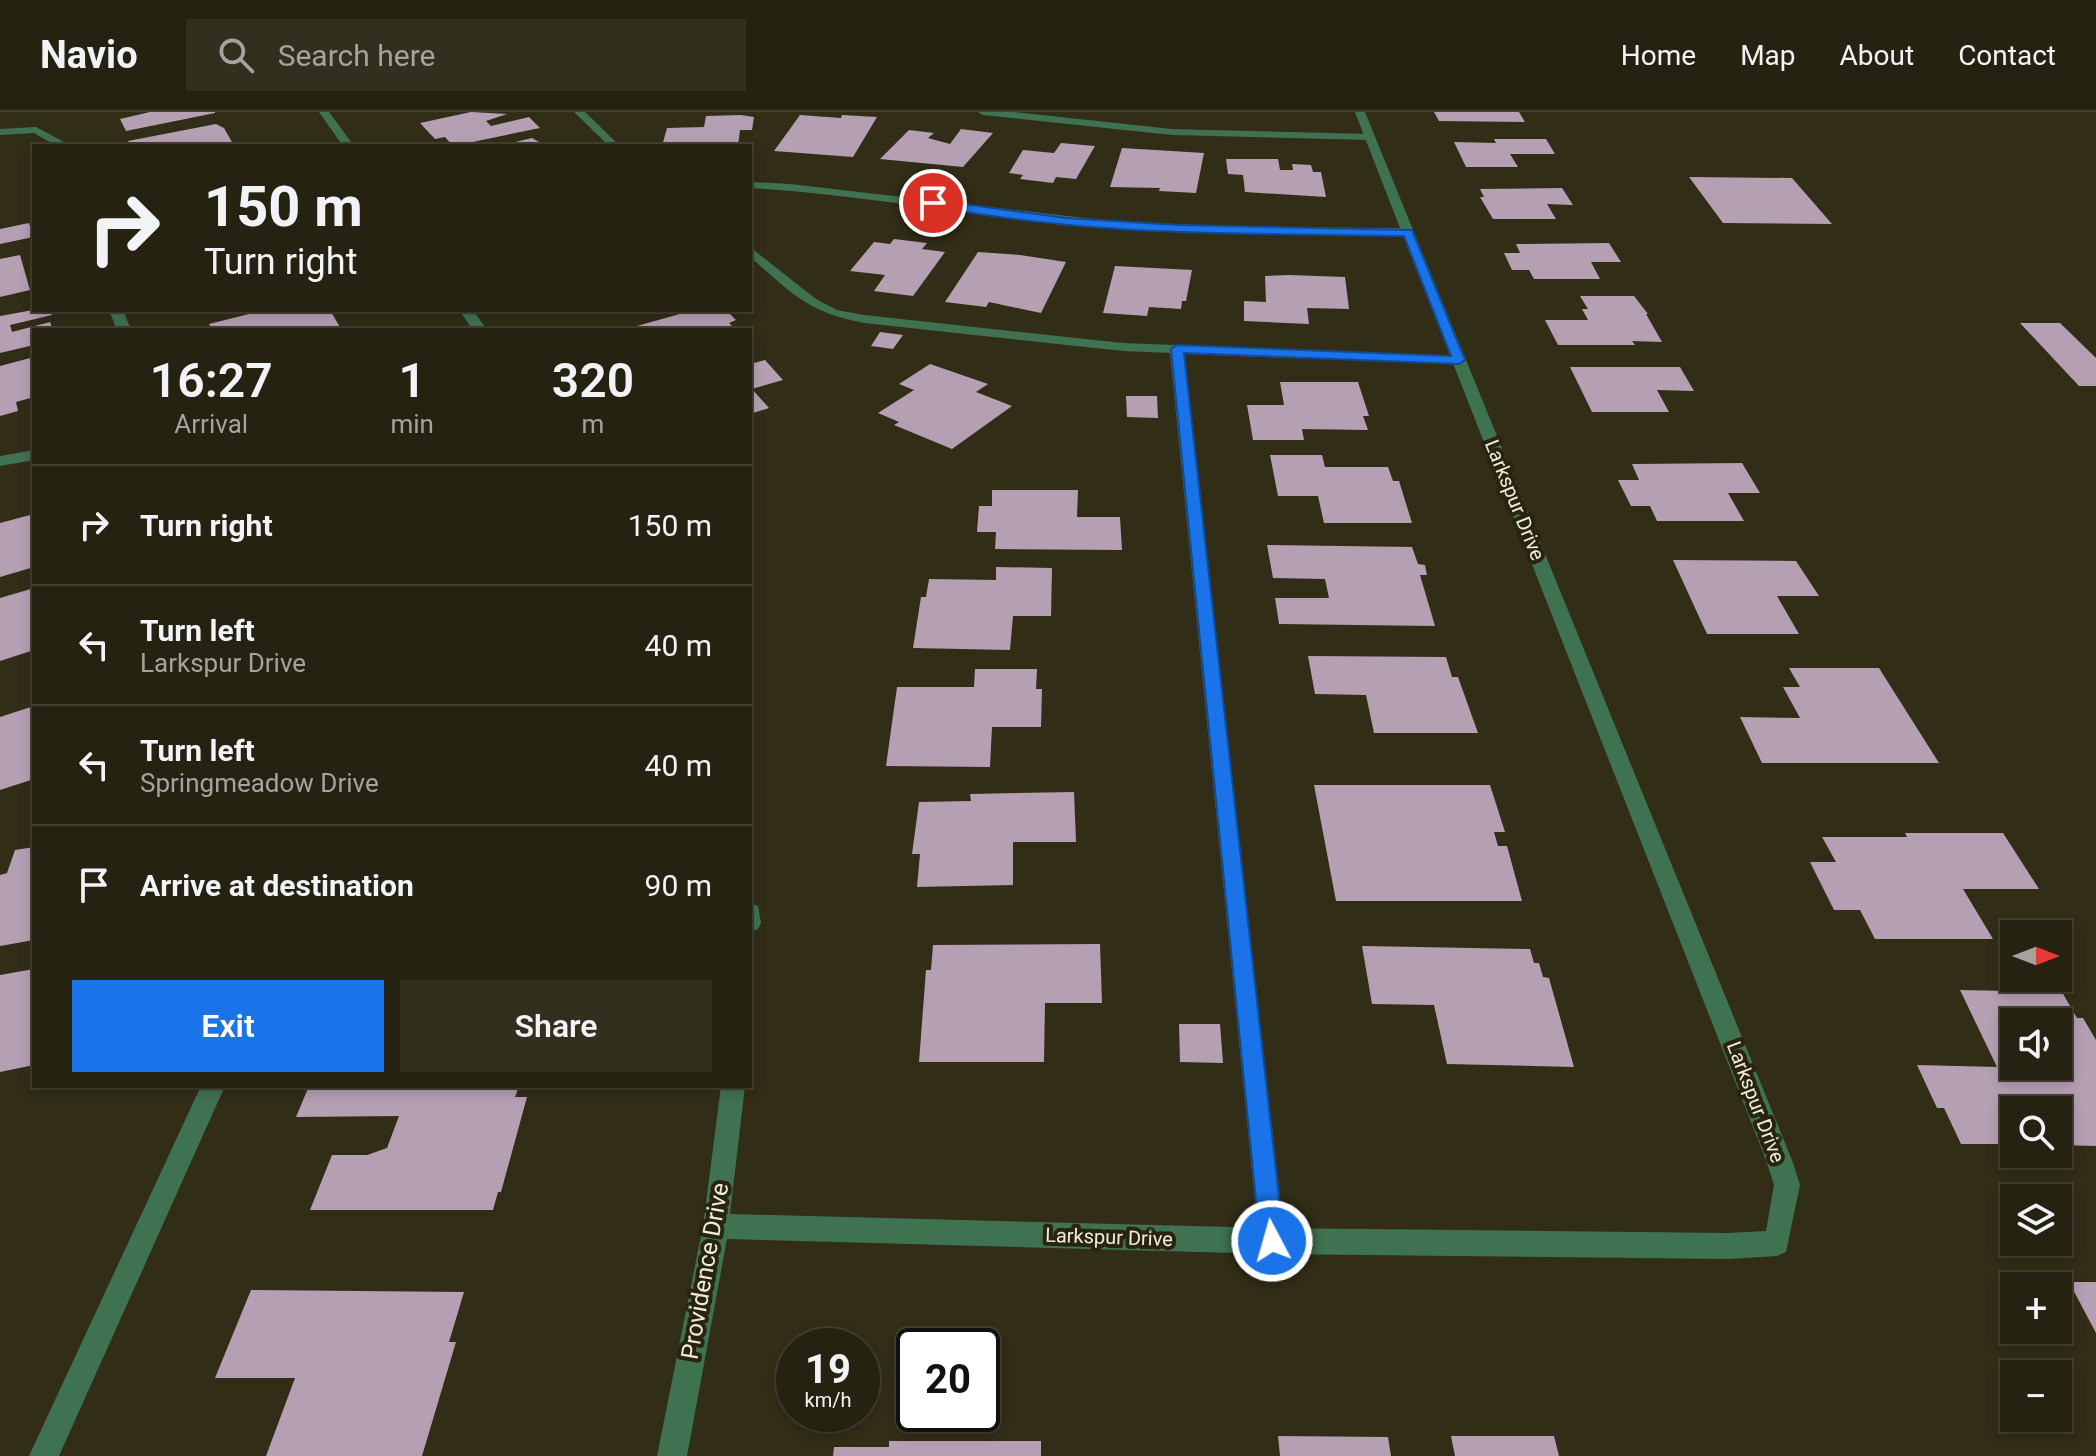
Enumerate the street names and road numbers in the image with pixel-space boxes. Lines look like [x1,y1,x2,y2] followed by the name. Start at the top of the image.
[1480,436,1550,564] street label: Larkspur Drive
[1722,1038,1790,1166] street label: Larkspur Drive
[676,1181,734,1361] street label: Providence Drive
[1045,1223,1173,1251] street label: Larkspur Drive

